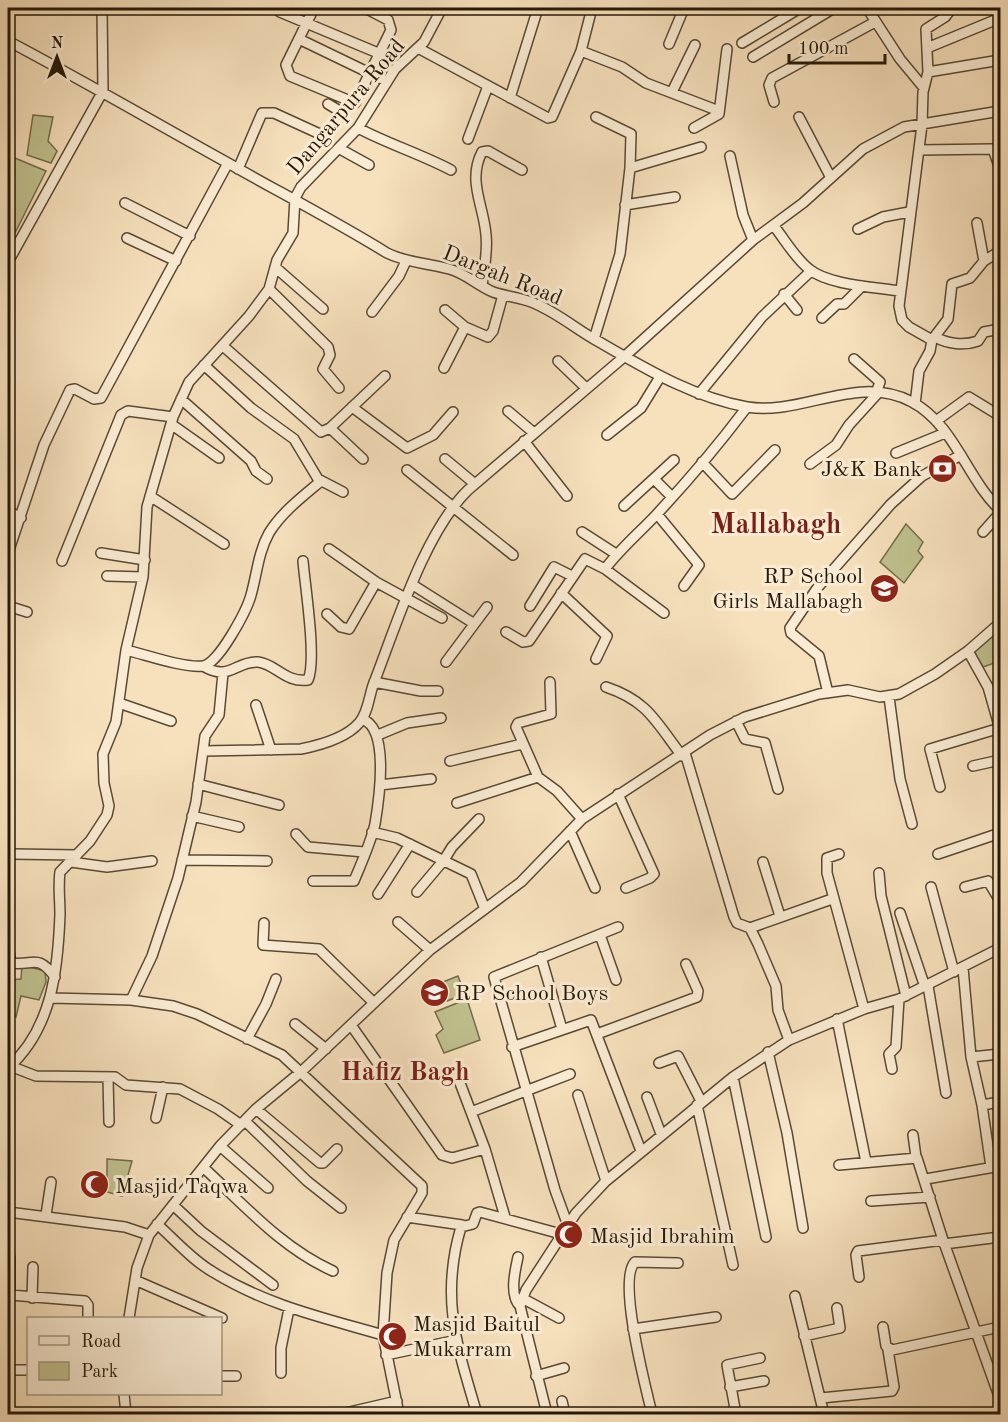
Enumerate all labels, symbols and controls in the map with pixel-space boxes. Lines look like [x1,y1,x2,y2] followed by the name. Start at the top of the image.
[27,27,87,87] north arrow
[789,27,885,65] scale bar
[284,35,410,179] street label: Dangarpura Road
[51,36,64,52] text: N
[798,40,849,58] text: 100 m
[439,242,565,310] street label: Dargah Road
[927,452,959,484] bank icon: J&K Bank
[821,459,922,481] place label: J&K Bank
[711,512,841,540] district label: Mallabagh
[713,566,863,613] place label: RP School Girls Mallabagh
[868,572,900,604] school or university icon: RP School Girls Mallabagh
[418,976,450,1008] school or university icon: RP School Boys
[455,983,608,1005] place label: RP School Boys
[340,1060,470,1086] district label: Hafiz Bagh
[78,1169,110,1201] mosque icon: Masjid Taqwa
[115,1176,248,1198] place label: Masjid Taqwa
[553,1219,585,1251] mosque icon: Masjid Ibrahim
[590,1226,735,1248] place label: Masjid Ibrahim
[413,1314,540,1361] place label: Masjid Baitul Mukarram
[27,1317,222,1395] legend
[376,1320,408,1352] mosque icon: Masjid Baitul Mukarram
[81,1333,121,1351] text: Road
[81,1363,118,1381] text: Park

